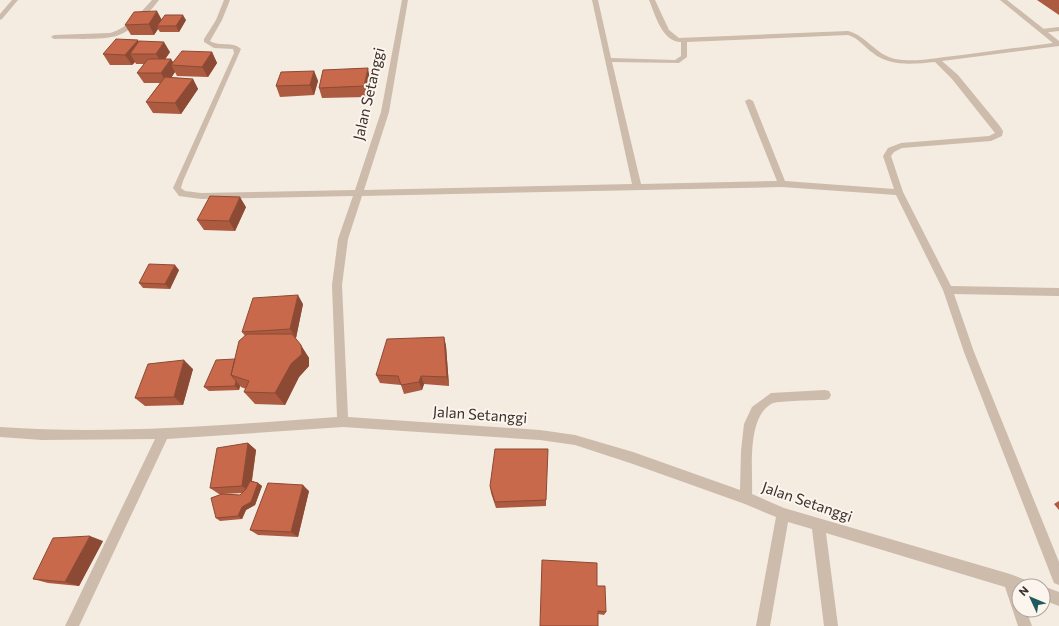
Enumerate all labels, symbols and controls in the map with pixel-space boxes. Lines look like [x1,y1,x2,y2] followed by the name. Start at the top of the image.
[349,46,387,142] street label: Jalan Setanggi
[432,402,528,426] street label: Jalan Setanggi
[760,477,855,525] street label: Jalan Setanggi
[1011,578,1051,618] north arrow
[1016,583,1031,598] text: N

